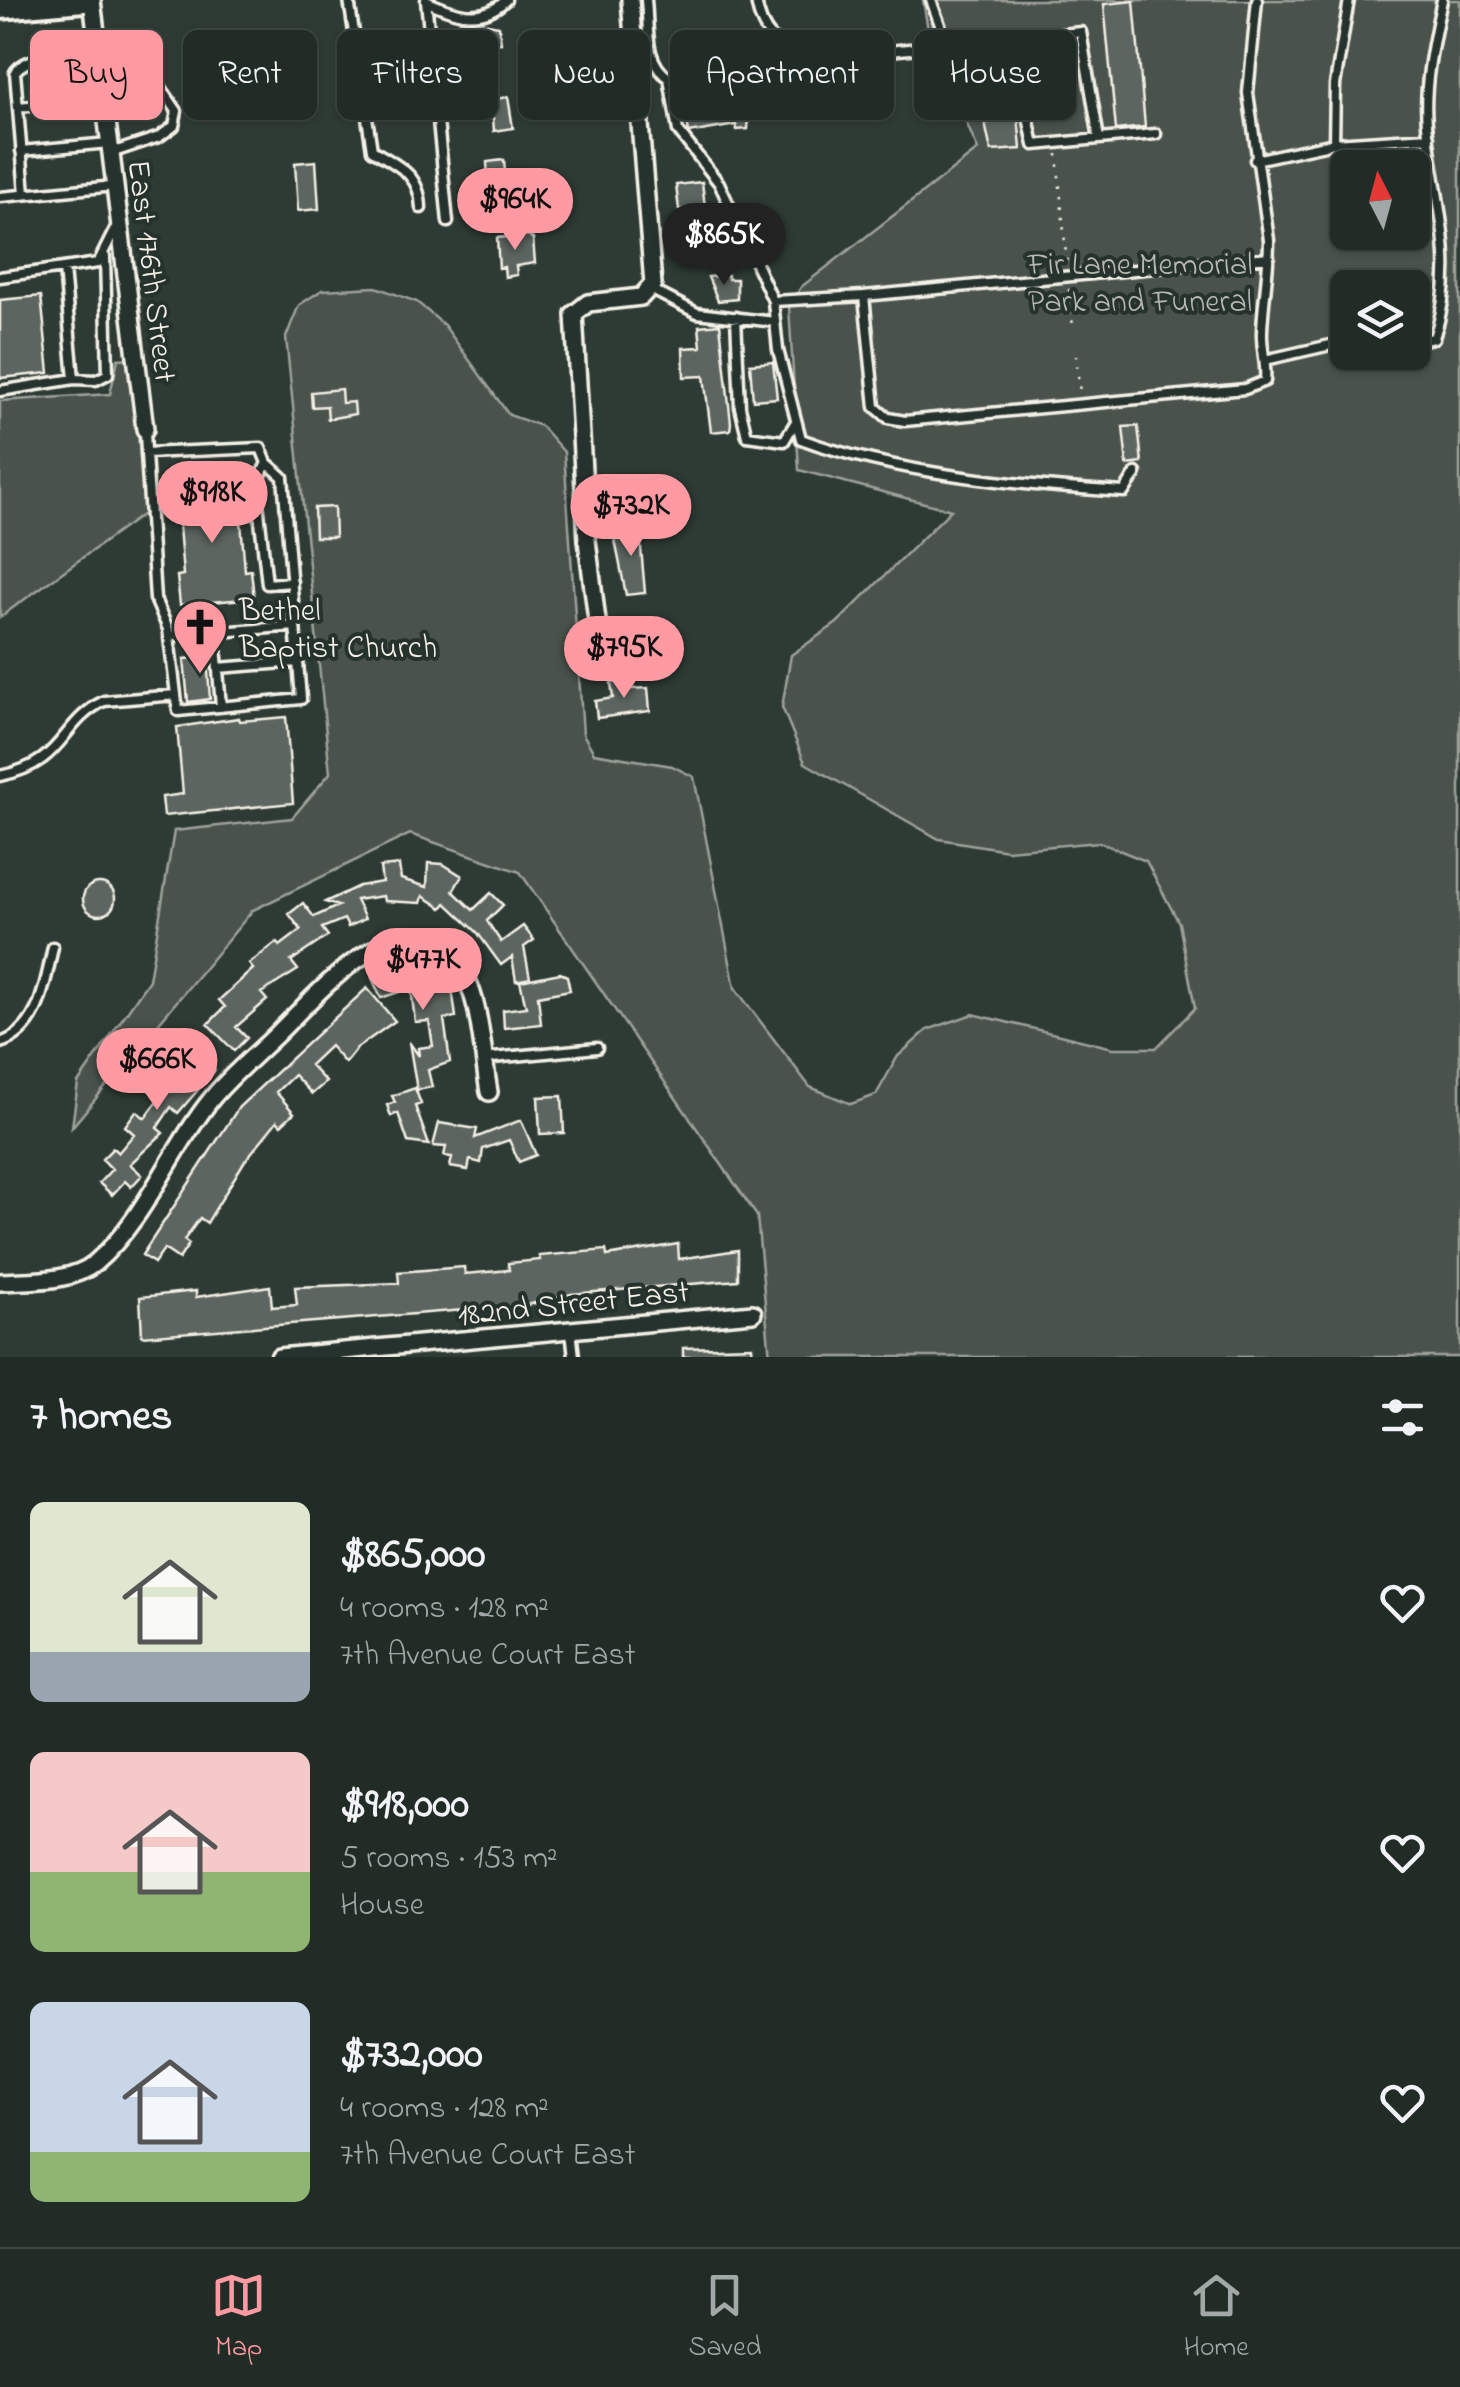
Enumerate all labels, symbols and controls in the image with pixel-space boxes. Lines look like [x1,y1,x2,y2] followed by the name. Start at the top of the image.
[30,30,163,120] chip: Buy
[183,30,317,120] chip: Rent
[337,30,498,120] chip: Filters
[518,30,650,120] chip: New
[670,30,894,120] chip: Apartment
[914,30,1076,120] chip: House
[1330,150,1430,250] north arrow
[1330,150,1430,370] map controls
[113,158,187,386] street label: East 176th Street
[445,168,585,253] pin: $964K
[479,177,551,224] text: $964K
[654,203,794,288] pin: $865K
[684,212,764,259] text: $865K
[1026,243,1253,327] park label: Fir Lane Memorial Park and Funeral
[1330,270,1430,370] button: layers
[142,461,282,546] pin: $918K
[179,470,245,517] text: $918K
[561,474,701,559] pin: $732K
[592,483,670,530] text: $732K
[238,589,437,673] place label: Bethel Baptist Church
[170,597,230,676] church icon: Bethel Baptist Church
[554,616,694,701] pin: $795K
[586,625,662,672] text: $795K
[353,928,493,1013] pin: $477K
[386,937,460,984] text: $477K
[87,1028,227,1113] pin: $666K
[118,1037,196,1084] text: $666K
[455,1270,692,1341] street label: 182nd Street East
[30,1387,172,1448] text: 7 homes
[1375,1390,1430,1445] icon: filters
[340,1525,485,1586] text: $865,000
[110,1542,230,1662] icon: home
[1375,1575,1430,1630] icon: heart
[340,1586,549,1633] text: 4 rooms · 128 m²
[340,1633,636,1680] text: 7th Avenue Court East
[340,1775,469,1836] text: $918,000
[110,1792,230,1912] icon: home
[1375,1825,1430,1880] icon: heart
[340,1836,557,1883] text: 5 rooms · 153 m²
[340,1883,424,1930] text: House
[340,2025,483,2086] text: $732,000
[110,2042,230,2162] icon: home
[1375,2075,1430,2130] icon: heart
[340,2086,549,2133] text: 4 rooms · 128 m²
[340,2133,636,2180] text: 7th Avenue Court East
[211,2268,266,2369] tab: Map
[688,2268,761,2369] tab: Saved
[1184,2268,1249,2369] tab: Home

